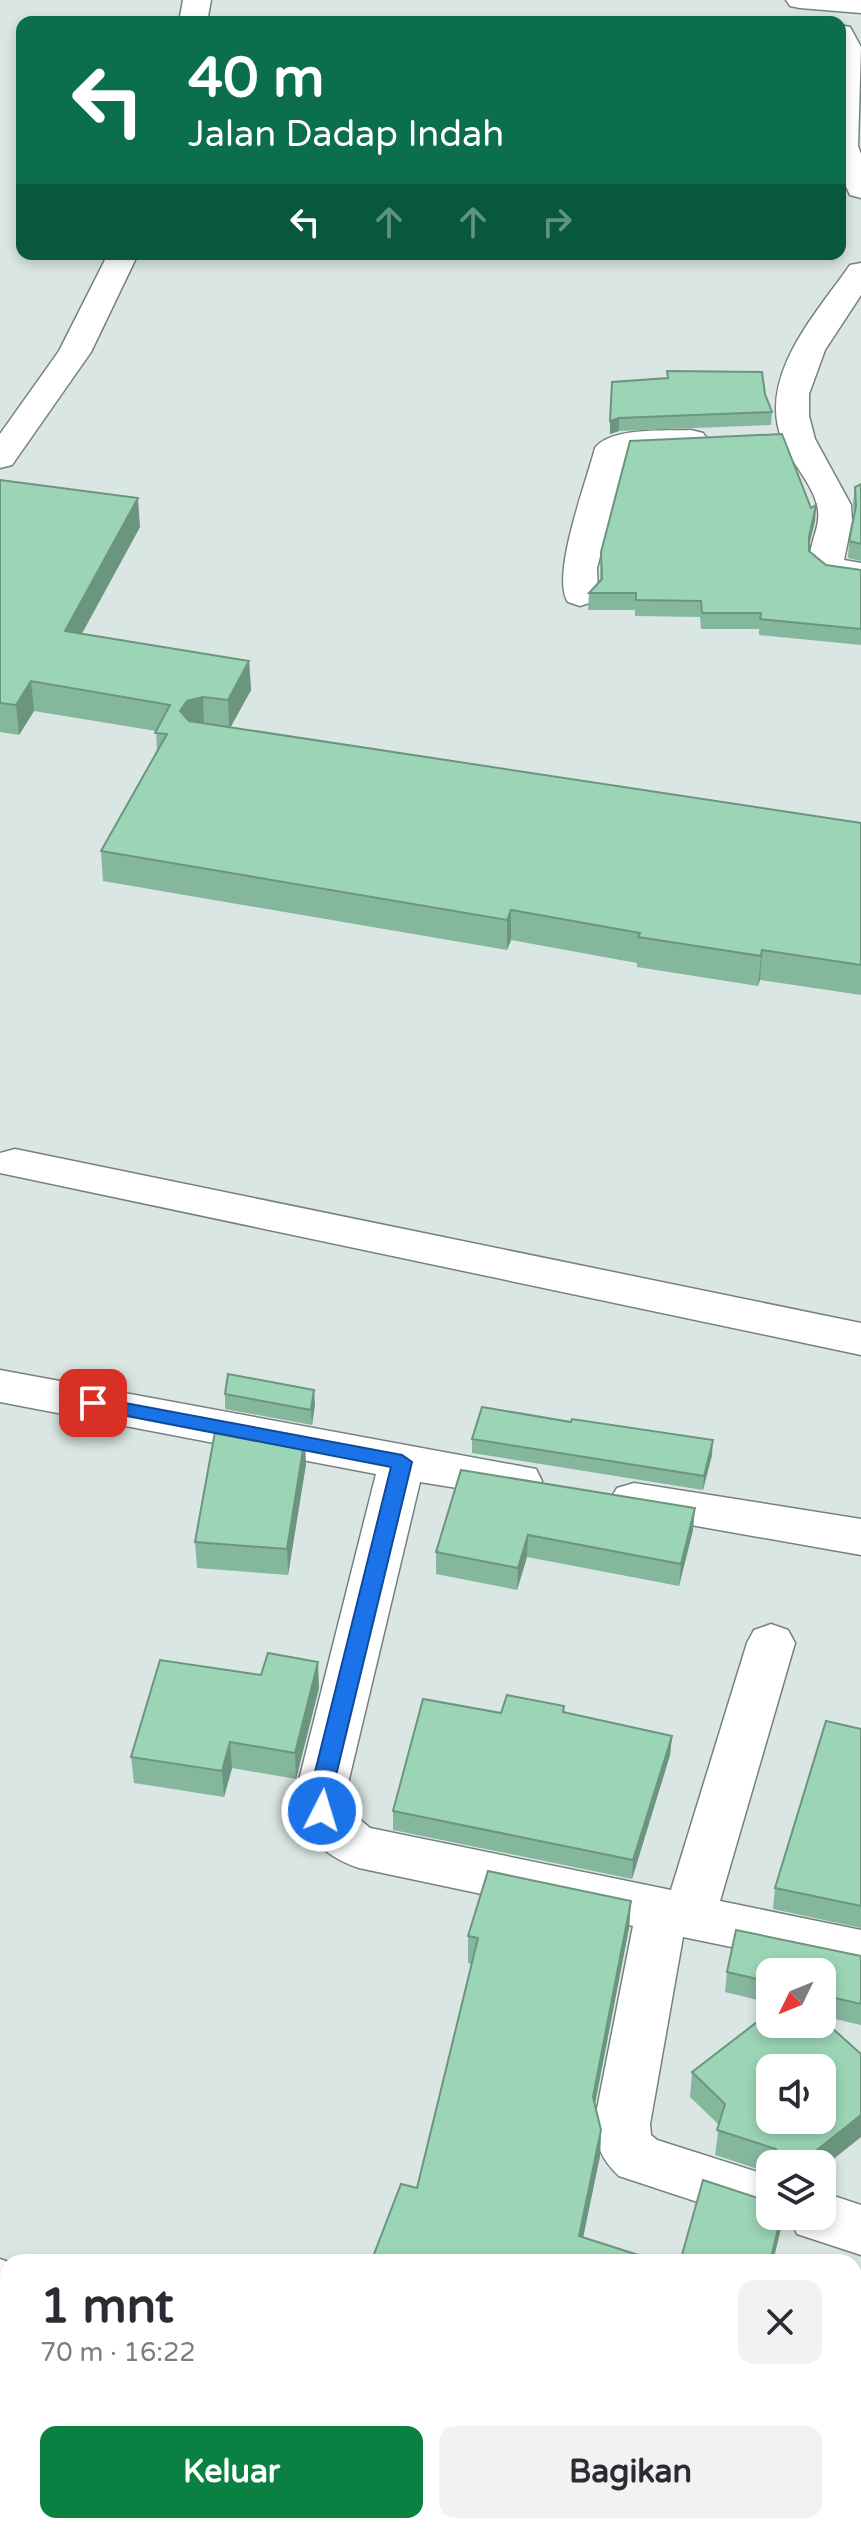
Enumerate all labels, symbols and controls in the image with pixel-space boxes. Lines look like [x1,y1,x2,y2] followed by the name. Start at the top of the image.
[188,45,324,112] text: 40 m
[56,48,160,152] icon: left
[188,113,504,156] text: Jalan Dadap Indah
[283,200,327,244] icon: left
[367,200,411,244] icon: ahead
[451,200,495,244] icon: ahead
[535,200,579,244] icon: right
[59,1369,127,1437] pin
[71,1381,115,1425] icon: arrive
[280,1769,364,1853] position arrow
[756,1958,836,2038] north arrow
[756,1958,836,2230] map controls
[756,2054,836,2134] button: sound
[756,2150,836,2230] button: layers
[40,2278,174,2336] text: 1 mnt
[738,2280,822,2364] button: close
[40,2337,196,2368] text: 70 m · 16:22
[40,2426,423,2518] button: Keluar
[439,2426,822,2518] button: Bagikan

